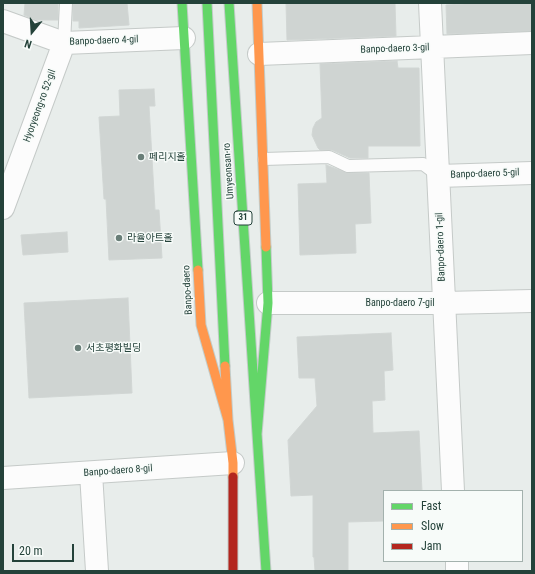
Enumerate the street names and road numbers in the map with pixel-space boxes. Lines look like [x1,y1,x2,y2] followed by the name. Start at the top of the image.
[69,34,139,48] street label: Banpo-daero 4-gil
[360,42,430,56] street label: Banpo-daero 3-gil
[21,68,59,144] street label: Hyoryeong-ro 52-gil
[221,142,237,200] street label: Umyeonsan-ro
[450,167,520,181] street label: Banpo-daero 5-gil
[234,211,252,225] road number: 31
[434,212,448,282] street label: Banpo-daero 1-gil
[181,265,195,315] street label: Banpo-daero
[365,297,435,309] street label: Banpo-daero 7-gil
[83,463,153,479] street label: Banpo-daero 8-gil

